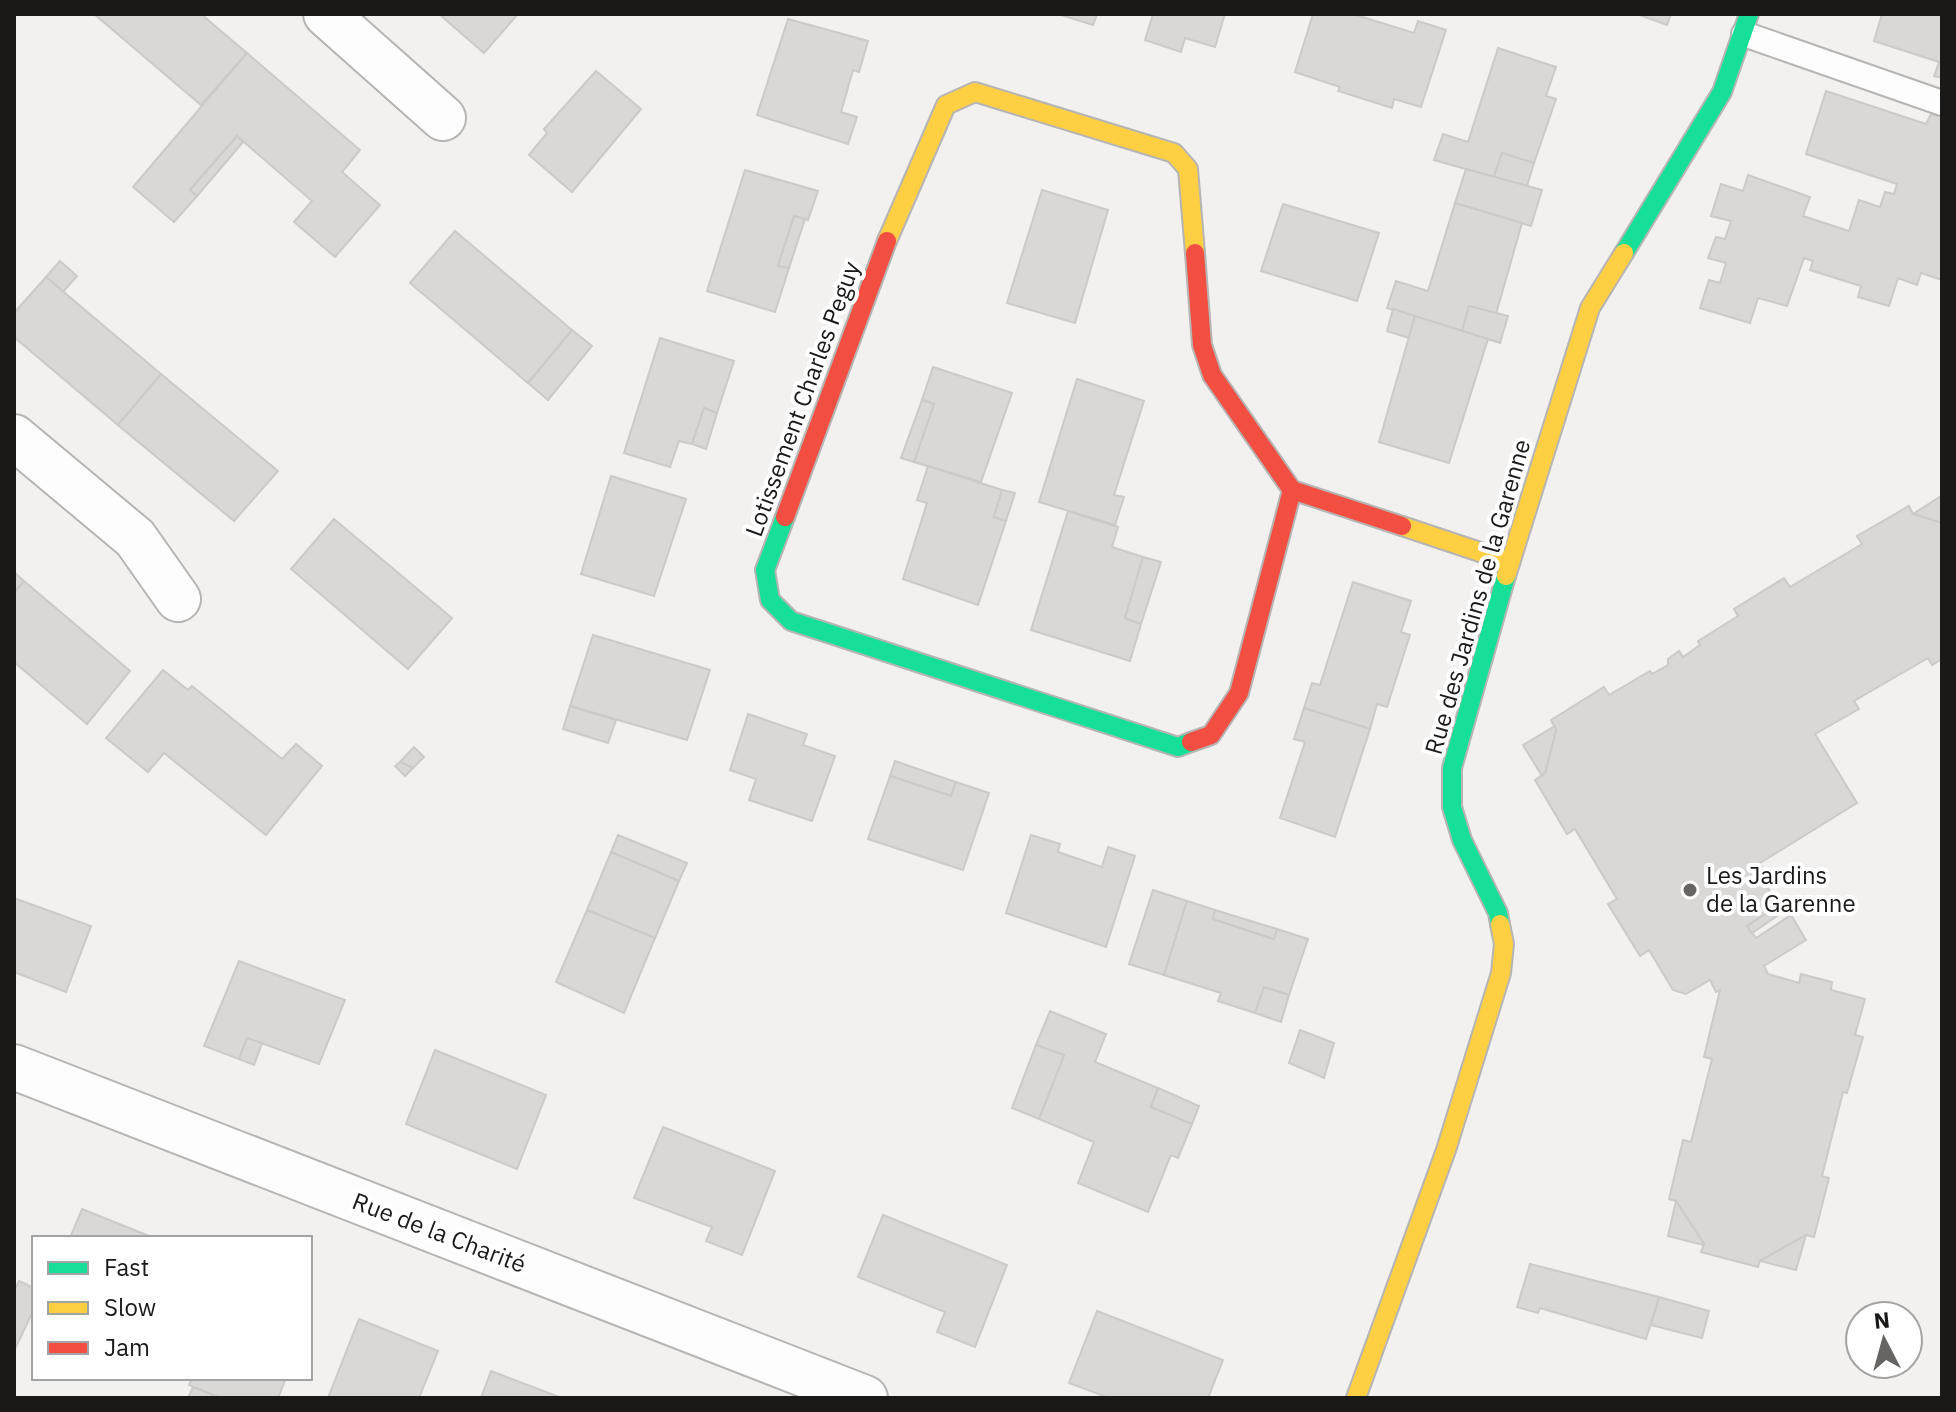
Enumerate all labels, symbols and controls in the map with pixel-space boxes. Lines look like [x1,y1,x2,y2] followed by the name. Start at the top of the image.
[737,257,867,541] street label: Lotissement Charles Peguy
[1417,435,1537,758] street label: Rue des Jardins de la Garenne
[1706,859,1856,919] place label: Les Jardins de la Garenne
[1681,881,1699,899] marker: Les Jardins de la Garenne
[348,1184,531,1280] street label: Rue de la Charité
[32,1236,312,1380] legend
[104,1251,149,1283] text: Fast
[104,1291,156,1323] text: Slow
[1844,1300,1924,1380] north arrow
[1872,1304,1891,1335] text: N
[104,1331,150,1363] text: Jam

